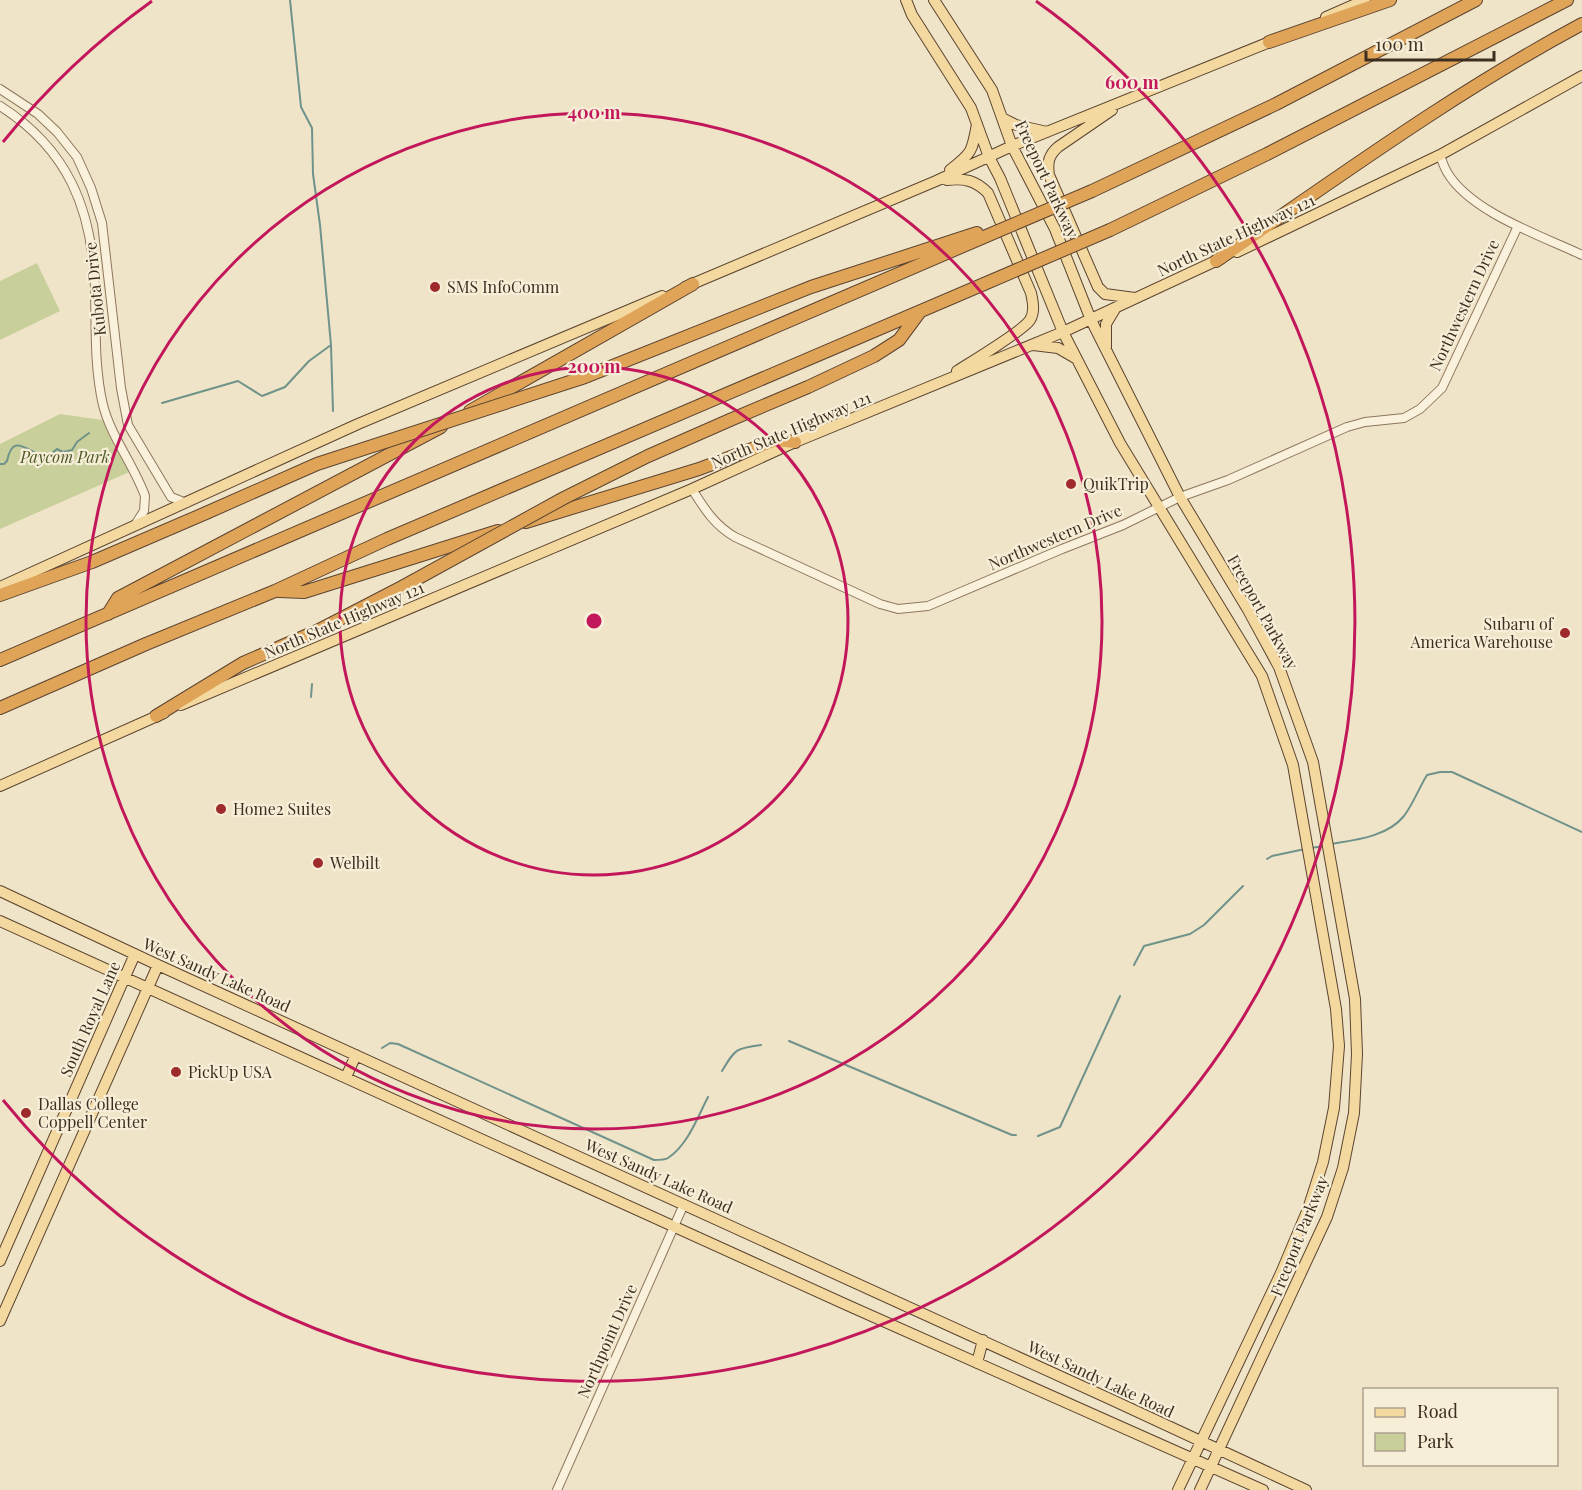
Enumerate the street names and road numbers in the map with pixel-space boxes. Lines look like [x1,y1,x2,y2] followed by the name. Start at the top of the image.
[1011,117,1084,241] street label: Freeport Parkway
[1154,189,1318,280] street label: North State Highway 121
[1424,236,1503,374] street label: Northwestern Drive
[79,241,110,337] street label: Kubota Drive
[708,386,874,473] street label: North State Highway 121
[985,499,1125,574] street label: Northwestern Drive
[1223,551,1304,673] street label: Freeport Parkway
[261,576,427,663] street label: North State Highway 121
[139,932,294,1017] street label: West Sandy Lake Road
[55,958,124,1080] street label: South Royal Lane
[581,1133,736,1218] street label: West Sandy Lake Road
[1265,1173,1332,1299] street label: Freeport Parkway
[572,1280,641,1401] street label: Northpoint Drive
[1024,1335,1178,1422] street label: West Sandy Lake Road

